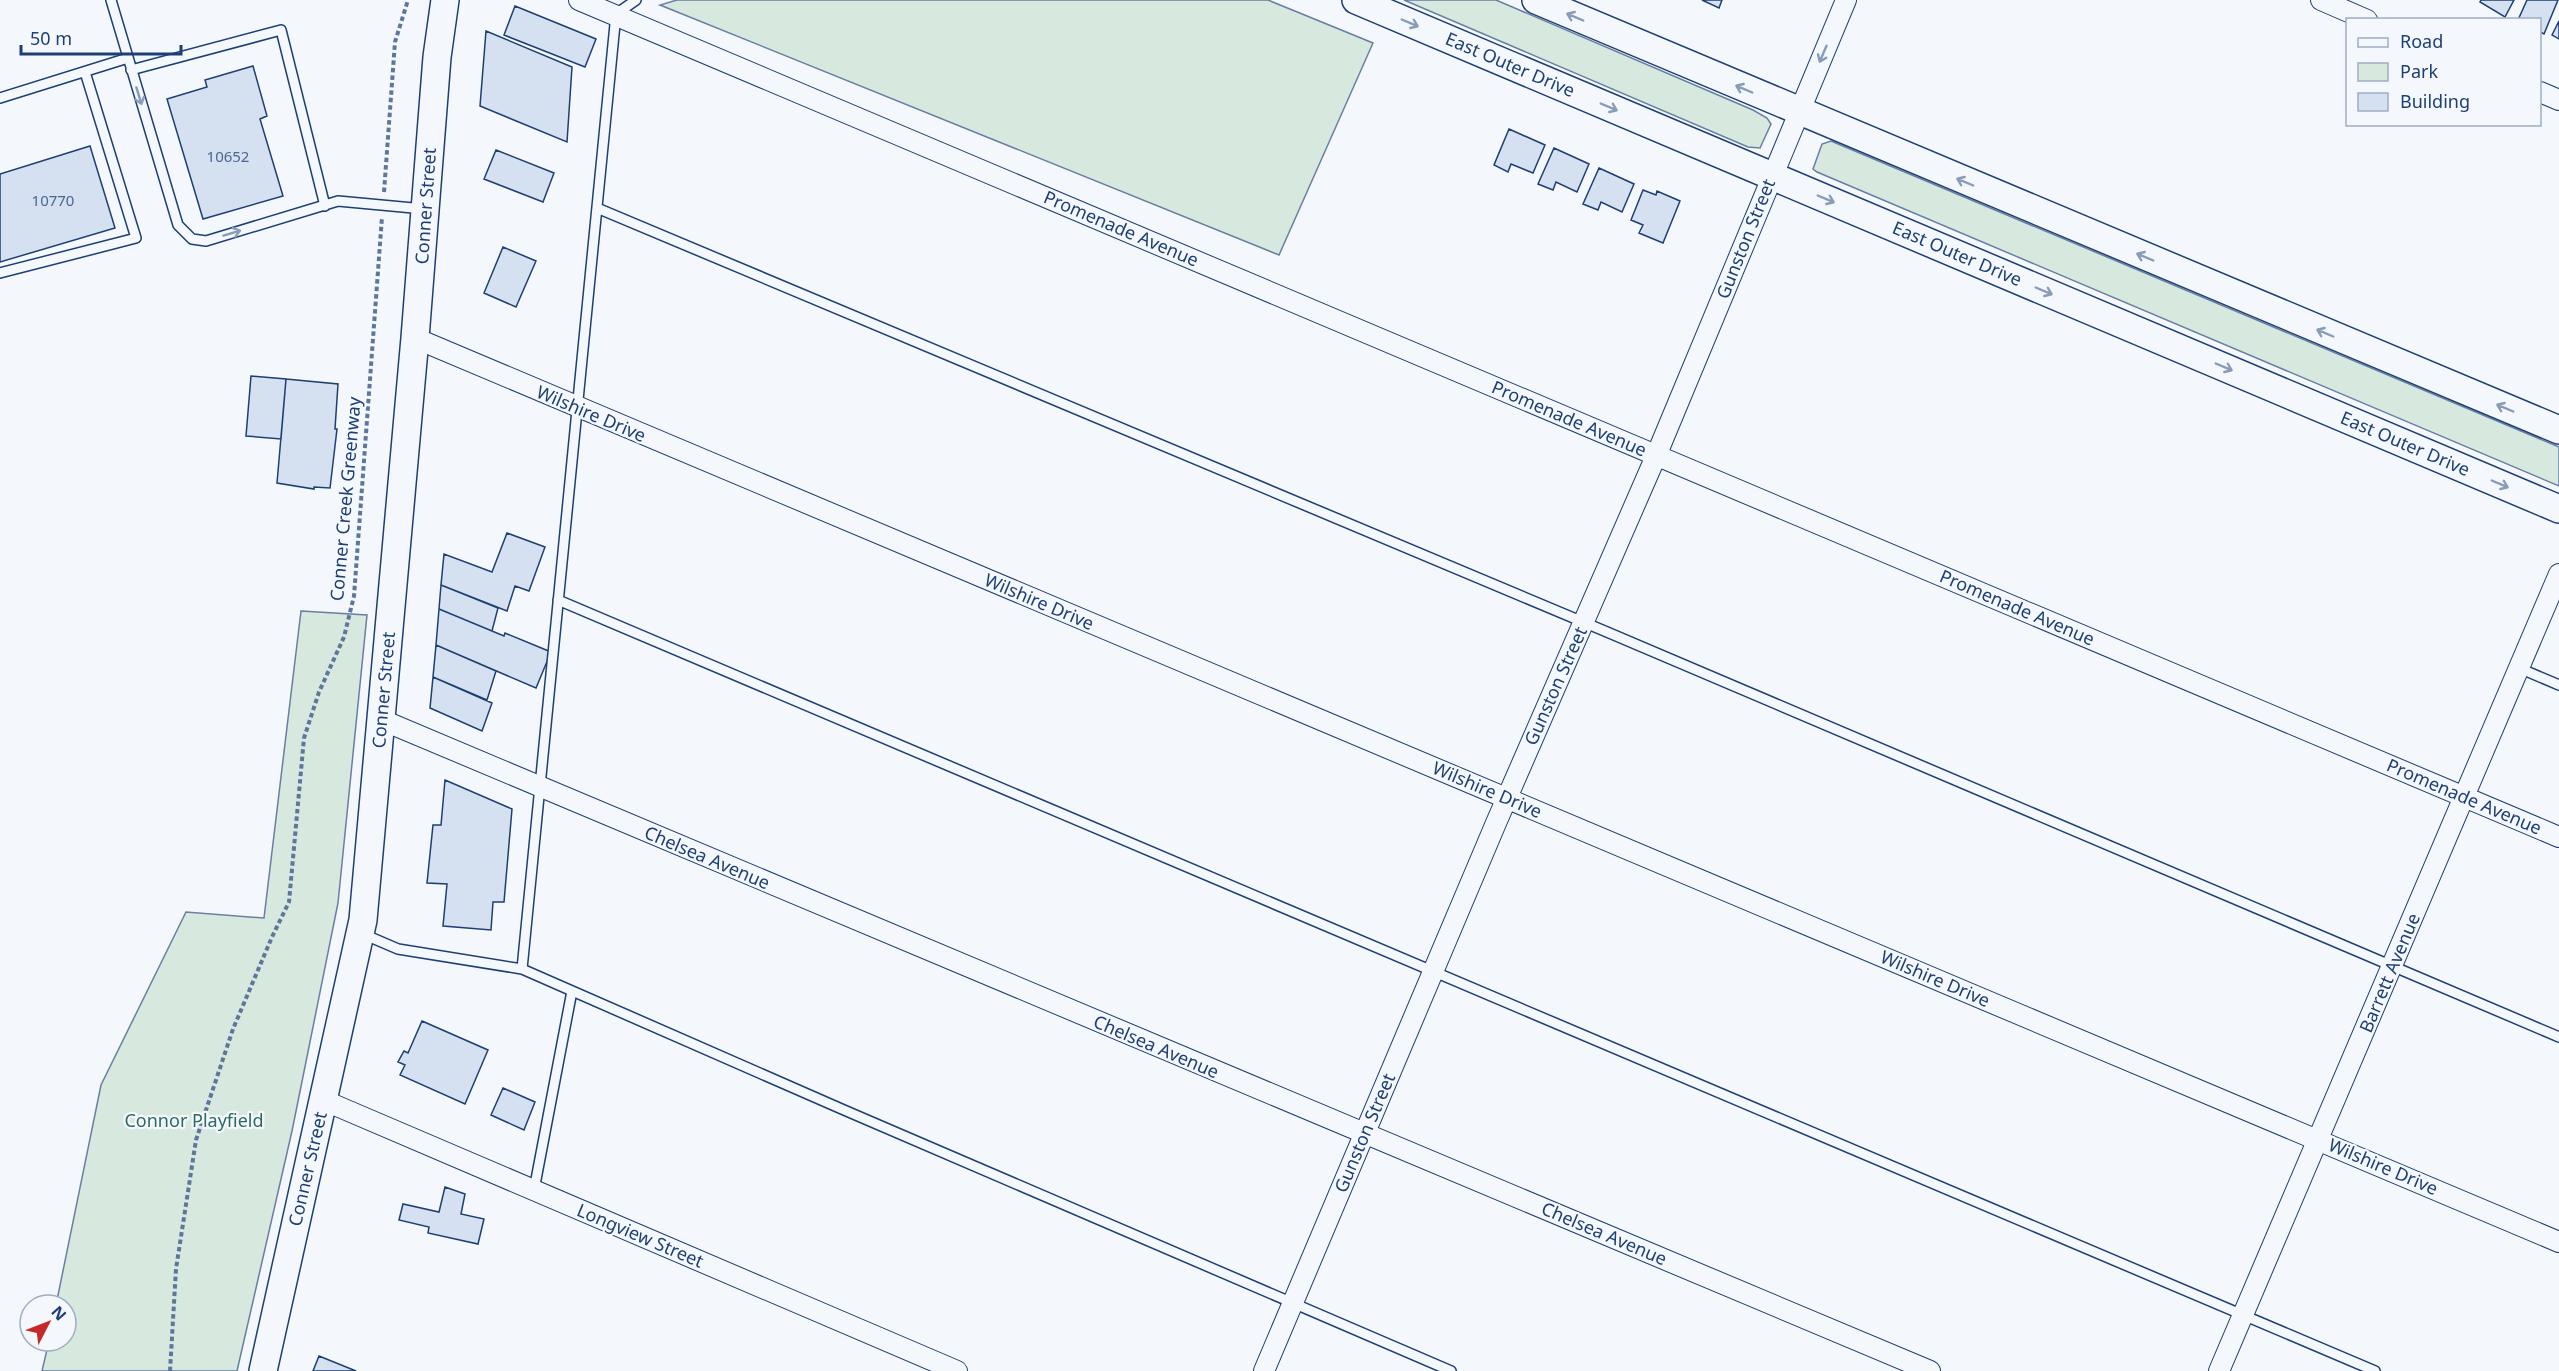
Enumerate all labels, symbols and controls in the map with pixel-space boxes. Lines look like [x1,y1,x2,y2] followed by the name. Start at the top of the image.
[1566,11,1584,22] one-way arrow
[21,18,182,56] scale bar
[1400,18,1418,29] one-way arrow
[2346,18,2541,126] legend
[30,26,72,50] text: 50 m
[1442,26,1579,102] street label: East Outer Drive
[2400,29,2443,53] text: Road
[1817,44,1828,62] one-way arrow
[2400,59,2438,83] text: Park
[1736,83,1754,94] one-way arrow
[134,86,145,105] one-way arrow
[2400,89,2470,113] text: Building
[1599,102,1617,113] one-way arrow
[207,146,249,166] house number: 10652
[409,146,441,265] street label: Conner Street
[1710,175,1780,302] street label: Gunston Street
[1957,176,1975,187] one-way arrow
[1040,185,1203,272] street label: Promenade Avenue
[32,190,74,210] house number: 10770
[1816,194,1834,205] one-way arrow
[1889,215,2026,291] street label: East Outer Drive
[222,227,241,238] one-way arrow
[2137,251,2155,262] one-way arrow
[2034,286,2053,297] one-way arrow
[2316,327,2335,338] one-way arrow
[2214,362,2232,373] one-way arrow
[1488,375,1651,462] street label: Promenade Avenue
[533,379,650,447] street label: Wilshire Drive
[324,395,366,602] street label: Conner Creek Greenway
[2496,402,2515,413] one-way arrow
[2337,405,2474,481] street label: East Outer Drive
[2490,479,2509,490] one-way arrow
[1936,564,2099,651] street label: Promenade Avenue
[981,567,1098,635] street label: Wilshire Drive
[1518,622,1592,749] street label: Gunston Street
[366,630,400,749] street label: Conner Street
[2383,753,2546,840] street label: Promenade Avenue
[1429,755,1546,823] street label: Wilshire Drive
[641,820,774,894] street label: Chelsea Avenue
[2353,909,2425,1036] street label: Barrett Avenue
[1877,944,1994,1012] street label: Wilshire Drive
[1090,1009,1223,1083] street label: Chelsea Avenue
[1328,1069,1400,1196] street label: Gunston Street
[124,1108,264,1132] park label: Connor Playfield
[282,1109,332,1228] street label: Conner Street
[2325,1132,2442,1200] street label: Wilshire Drive
[1538,1196,1671,1270] street label: Chelsea Avenue
[573,1198,708,1273] street label: Longview Street
[18,1293,78,1353] north arrow
[47,1301,72,1325] text: N

